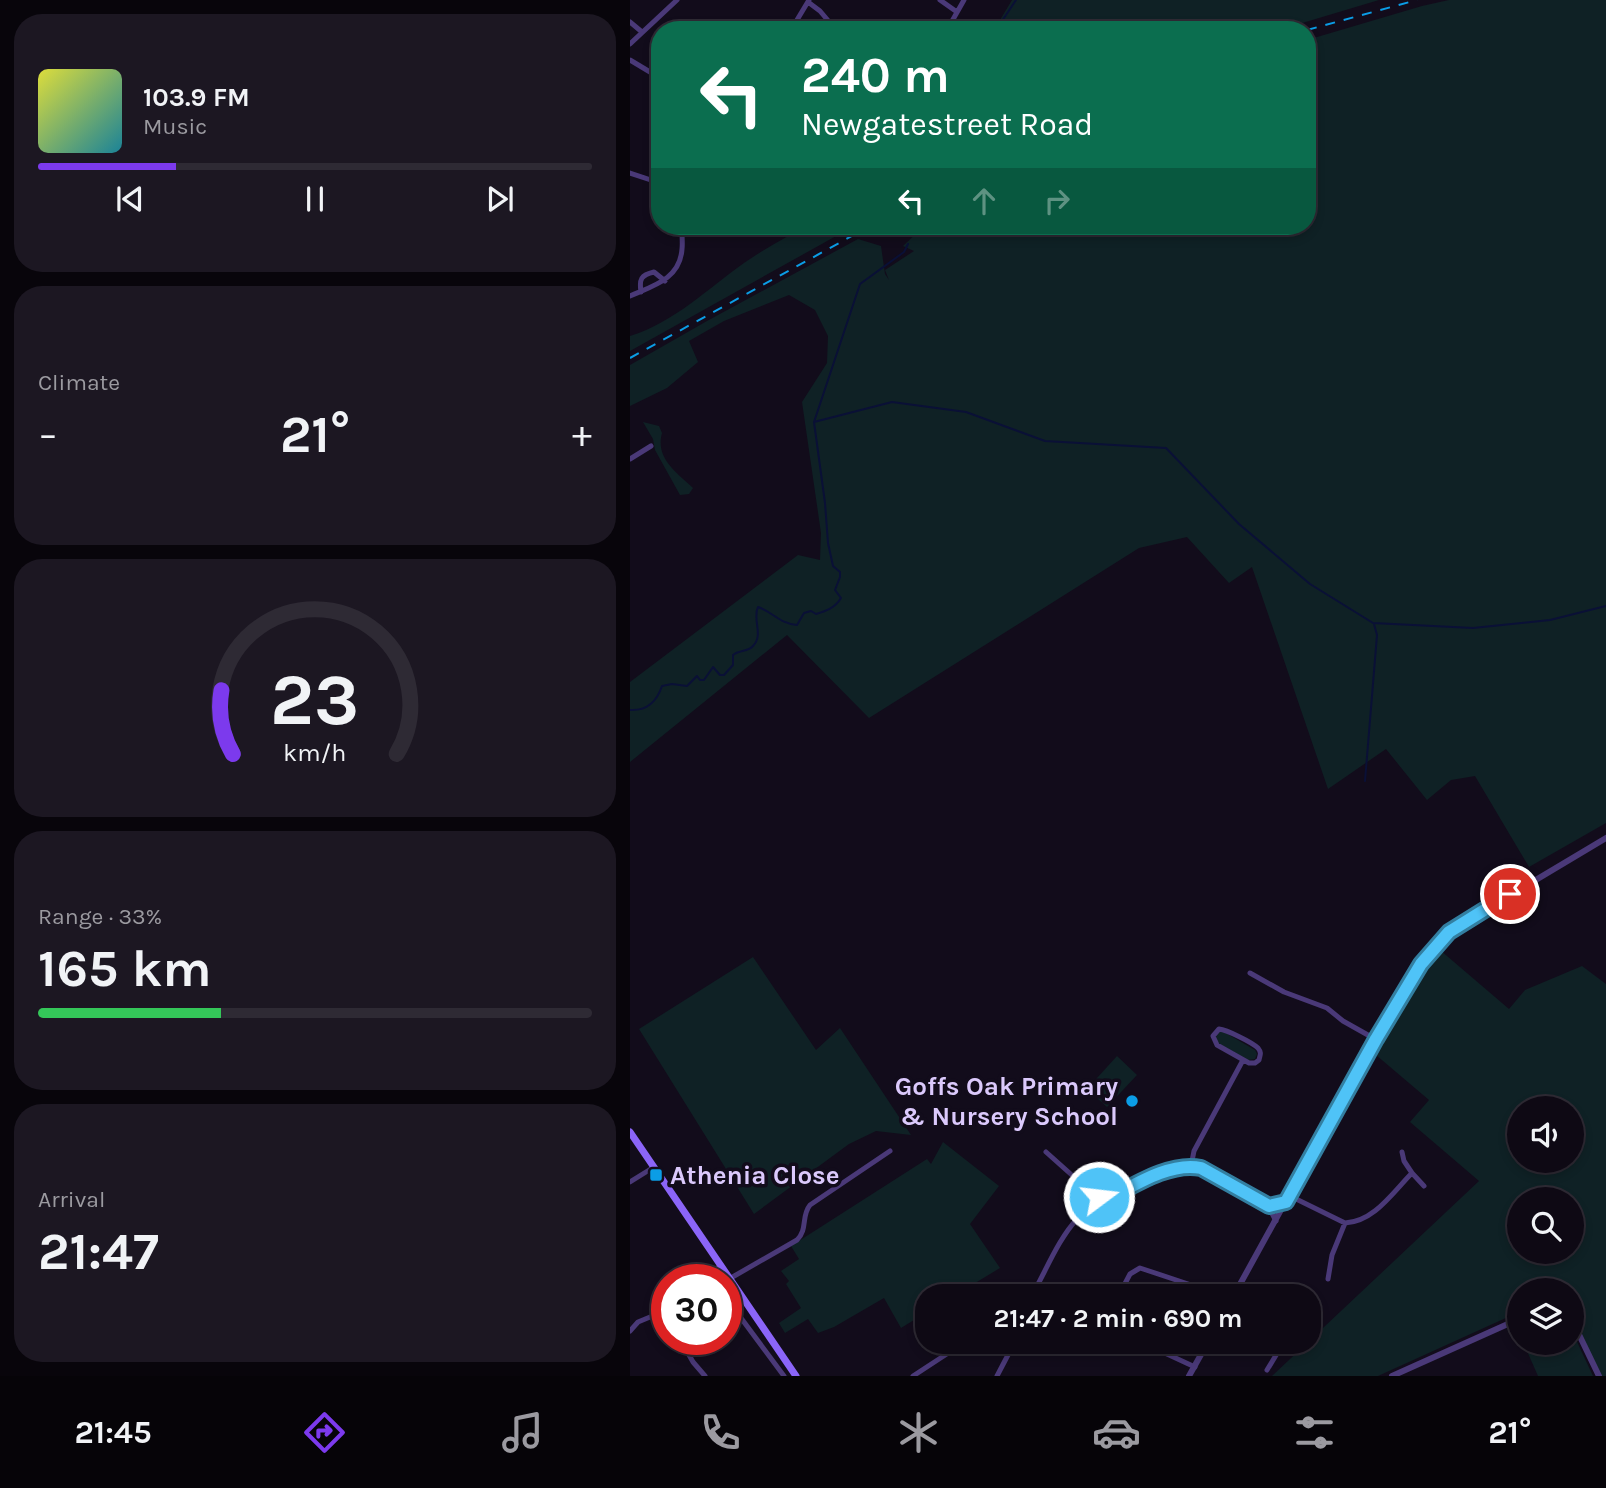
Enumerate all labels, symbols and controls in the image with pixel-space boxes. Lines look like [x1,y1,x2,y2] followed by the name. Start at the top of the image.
[801,47,950,104] text: 240 m
[686,49,777,140] icon: left
[143,82,250,113] text: 103.9 FM
[801,106,1093,143] text: Newgatestreet Road
[143,113,207,140] text: Music
[111,180,149,218] icon: previous
[296,180,334,218] icon: pause
[481,180,519,218] icon: next
[892,182,930,220] icon: left
[965,182,1003,220] icon: ahead
[1038,182,1076,220] icon: right
[38,369,120,396] text: Climate
[280,404,350,465] text: 21°
[38,412,58,457] text: −
[572,412,592,457] text: +
[270,657,360,742] text: 23
[283,738,347,767] text: km/h
[1480,864,1540,924] pin
[1491,875,1529,913] icon: arrive
[38,903,162,930] text: Range · 33%
[38,938,212,999] text: 165 km
[895,1071,1118,1132] place label: Goffs Oak Primary & Nursery School
[1124,1093,1140,1109] marker: Goffs Oak Primary & Nursery School
[1507,1096,1584,1355] map controls
[1507,1096,1584,1173] button: sound
[670,1160,840,1191] place label: Athenia Close
[1062,1160,1136,1234] position arrow
[648,1167,664,1183] marker: Athenia Close
[38,1186,105,1213] text: Arrival
[1507,1187,1584,1264] button: search
[38,1221,159,1282] text: 21:47
[651,1264,742,1355] speed limit sign: 30
[1507,1278,1584,1355] button: layers
[994,1303,1242,1334] text: 21:47 · 2 min · 690 m
[300,1408,349,1457] icon: directions
[498,1408,547,1457] icon: music
[696,1408,745,1457] icon: phone
[894,1408,943,1457] icon: climate
[1092,1408,1141,1457] icon: car
[1290,1408,1339,1457] icon: filters
[74,1414,152,1451] text: 21:45
[1488,1414,1531,1451] text: 21°

